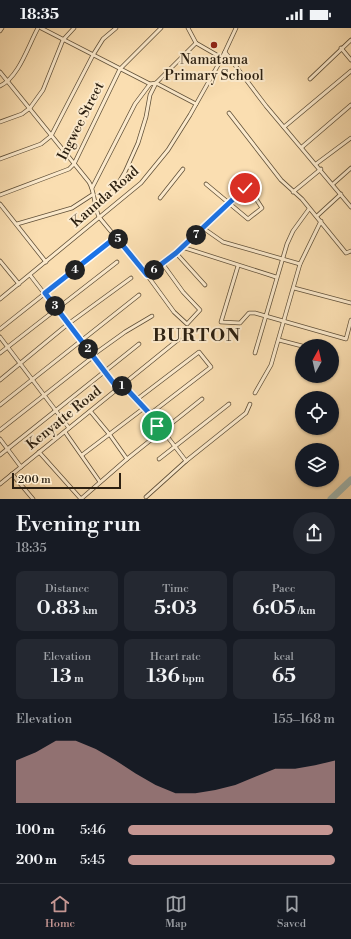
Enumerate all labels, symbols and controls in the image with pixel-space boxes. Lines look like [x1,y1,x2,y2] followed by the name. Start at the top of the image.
[20,5,59,24] text: 18:35
[209,40,219,50] marker: Namatama Primary School
[164,51,264,85] place label: Namatama Primary School
[54,79,108,163] street label: Ingwee Street
[67,162,143,232] street label: Kaunda Road
[228,171,262,205] pin
[234,177,256,199] icon: check
[186,225,206,245] pin: 7
[193,228,199,242] text: 7
[108,229,128,249] pin: 5
[115,232,121,246] text: 5
[65,260,85,280] pin: 4
[144,260,164,280] pin: 6
[71,263,79,277] text: 4
[151,263,157,277] text: 6
[45,296,65,316] pin: 3
[52,299,58,313] text: 3
[153,324,241,347] district label: BURTON
[78,339,98,359] pin: 2
[295,339,339,383] north arrow
[295,339,339,487] map controls
[85,342,91,356] text: 2
[112,376,132,396] pin: 1
[119,379,125,393] text: 1
[23,382,105,454] street label: Kenyatte Road
[295,391,339,435] button: locate
[140,409,174,443] pin
[146,415,168,437] icon: arrive
[295,443,339,487] button: layers
[12,471,121,490] scale bar
[18,473,51,487] text: 200 m
[16,511,141,538] text: Evening run
[293,512,335,554] button: share
[16,540,47,556] text: 18:35
[45,582,89,596] text: Distance
[162,582,189,596] text: Time
[272,582,296,596] text: Pace
[37,596,80,621] text: 0.83
[154,596,197,621] text: 5:03
[252,596,296,621] text: 6:05
[80,604,98,618] text: km
[296,604,316,618] text: /km
[43,650,91,664] text: Elevation
[150,650,201,664] text: Heart rate
[274,650,294,664] text: kcal
[51,664,72,689] text: 13
[147,664,180,689] text: 136
[272,664,296,689] text: 65
[72,672,84,686] text: m
[180,672,204,686] text: bpm
[16,711,72,727] text: Elevation
[273,711,335,727] text: 155–168 m
[16,822,55,838] text: 100 m
[80,822,106,838] text: 5:46
[16,852,57,868] text: 200 m
[80,852,105,868] text: 5:45
[45,893,75,931] tab: Home
[165,893,187,931] tab: Map
[277,893,306,931] tab: Saved

